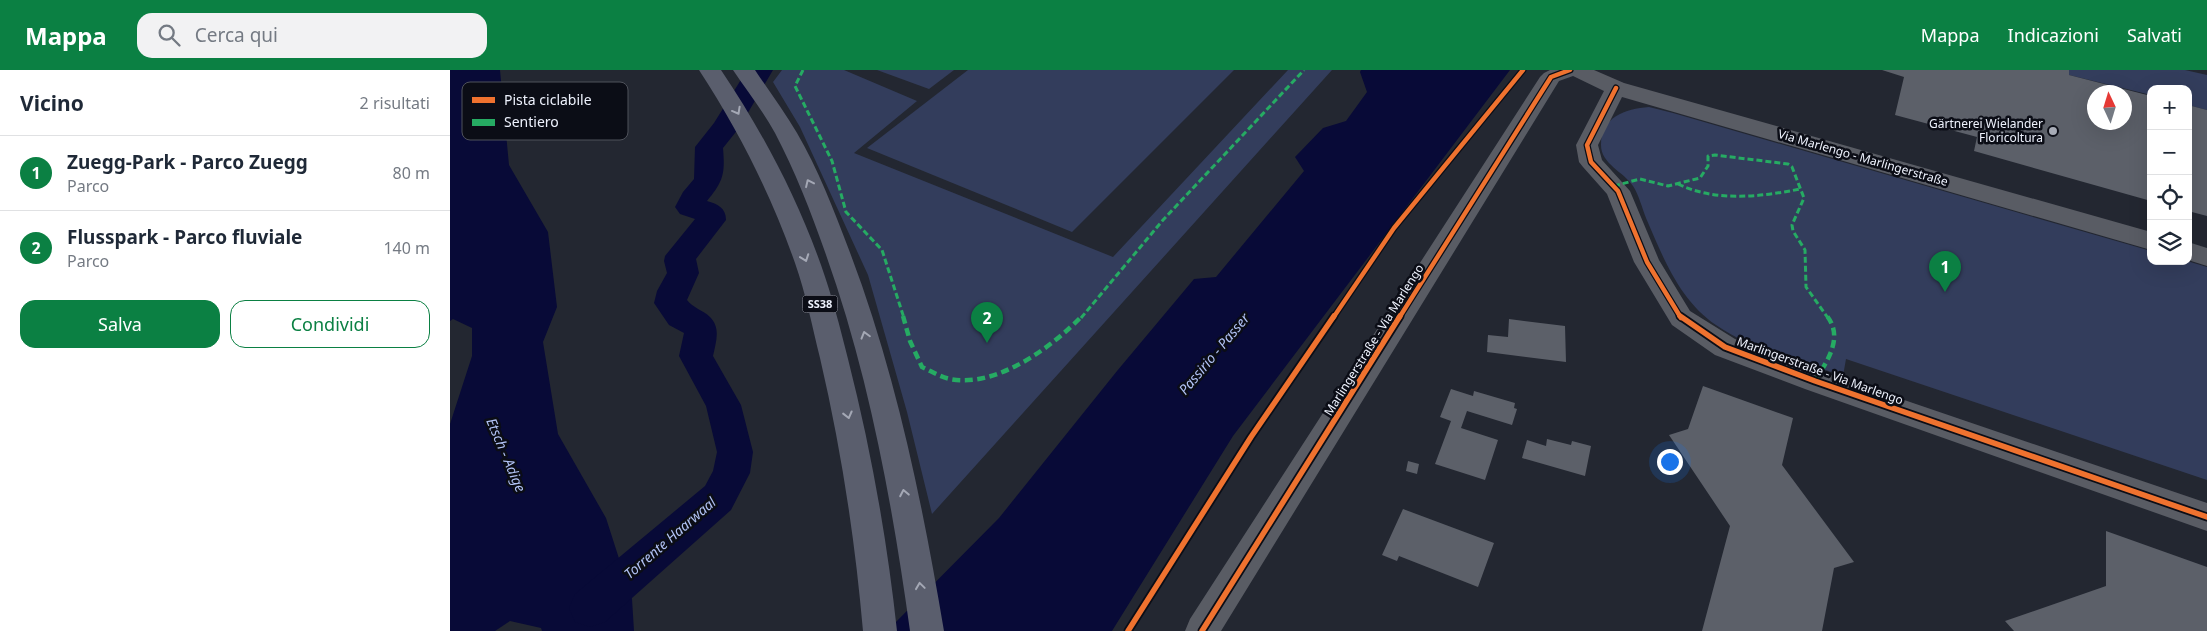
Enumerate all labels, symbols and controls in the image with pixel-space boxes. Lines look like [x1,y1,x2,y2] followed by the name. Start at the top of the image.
[137,13,487,58] search box
[25,19,107,52] text: Mappa
[155,21,183,49] icon: search
[195,22,278,48] text: Cerca qui
[1921,23,1980,47] text: Mappa
[2008,23,2099,47] text: Indicazioni
[2127,23,2182,47] text: Salvati
[462,82,628,140] legend
[2087,85,2132,130] north arrow
[2147,85,2192,265] map controls
[2147,85,2192,130] button: +
[20,89,84,117] text: Vicino
[504,90,592,109] text: Pista ciclabile
[360,92,430,114] text: 2 risultati
[731,106,741,115] one-way arrow
[504,112,559,131] text: Sentiero
[1929,115,2043,146] place label: Gärtnerei Wielander Floricoltura
[1776,125,1950,190] street label: Via Marlengo - Marlingerstraße
[2047,125,2059,137] marker: Gärtnerei Wielander Floricoltura
[2147,130,2192,175] button: −
[67,149,308,175] text: Zuegg-Park - Parco Zuegg
[31,162,41,184] text: 1
[393,162,430,184] text: 80 m
[67,175,109,197] text: Parco
[2147,175,2192,220] button: locate
[805,179,816,188] one-way arrow
[2147,220,2192,265] button: layers
[67,224,302,250] text: Flusspark - Parco fluviale
[31,237,41,259] text: 2
[383,237,430,259] text: 140 m
[67,250,109,272] text: Parco
[1929,251,1961,292] pin: 1
[799,253,809,262] one-way arrow
[1320,261,1427,419] street label: Marlingerstraße - Via Marlengo
[802,295,838,312] road number: SS38
[20,300,220,348] button: Salva
[230,300,430,348] button: Condividi
[971,302,1003,343] pin: 2
[1174,309,1254,398] water label: Passirio - Passer
[861,332,871,340] one-way arrow
[1735,332,1906,409] street label: Marlingerstraße - Via Marlengo
[842,410,853,419] one-way arrow
[482,415,531,495] water label: Etsch - Adige
[1657,449,1683,475] your location
[899,489,910,498] one-way arrow
[620,492,720,583] water label: Torrente Haarwaal
[915,582,926,590] one-way arrow

